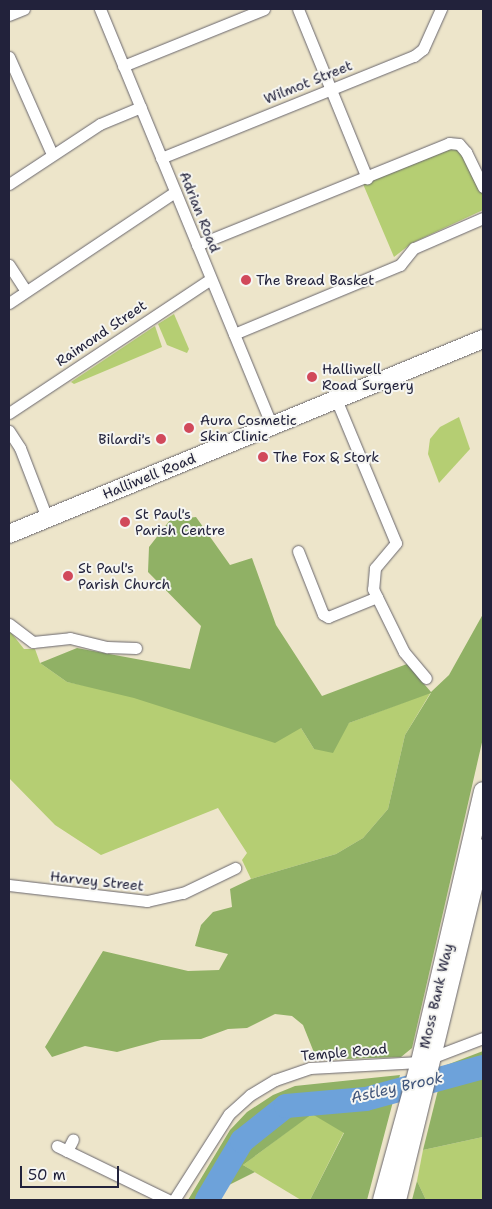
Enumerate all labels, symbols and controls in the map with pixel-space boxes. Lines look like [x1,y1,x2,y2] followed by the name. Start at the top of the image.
[261,57,355,107] street label: Wilmot Street
[176,169,224,255] street label: Adrian Road
[256,272,374,288] place label: The Bread Basket
[240,274,252,286] marker: The Bread Basket
[53,297,149,369] street label: Raimond Street
[322,361,414,394] place label: Halliwell Road Surgery
[306,371,318,383] marker: Halliwell Road Surgery
[200,412,297,444] place label: Aura Cosmetic Skin Clinic
[182,421,196,435] marker: Aura Cosmetic Skin Clinic
[98,431,151,447] place label: Bilardi's
[155,433,167,445] marker: Bilardi's
[273,449,379,465] place label: The Fox & Stork
[100,450,198,502] street label: Halliwell Road
[257,451,269,463] marker: The Fox & Stork
[135,506,225,538] place label: St Paul's Parish Centre
[119,516,131,528] marker: St Paul's Parish Centre
[78,560,170,592] place label: St Paul's Parish Church
[62,570,74,582] marker: St Paul's Parish Church
[49,868,145,894] street label: Harvey Street
[416,942,456,1050] street label: Moss Bank Way
[300,1040,388,1064] street label: Temple Road
[349,1069,445,1107] water label: Astley Brook
[22,1156,121,1188] scale bar
[28,1165,66,1185] text: 50 m

